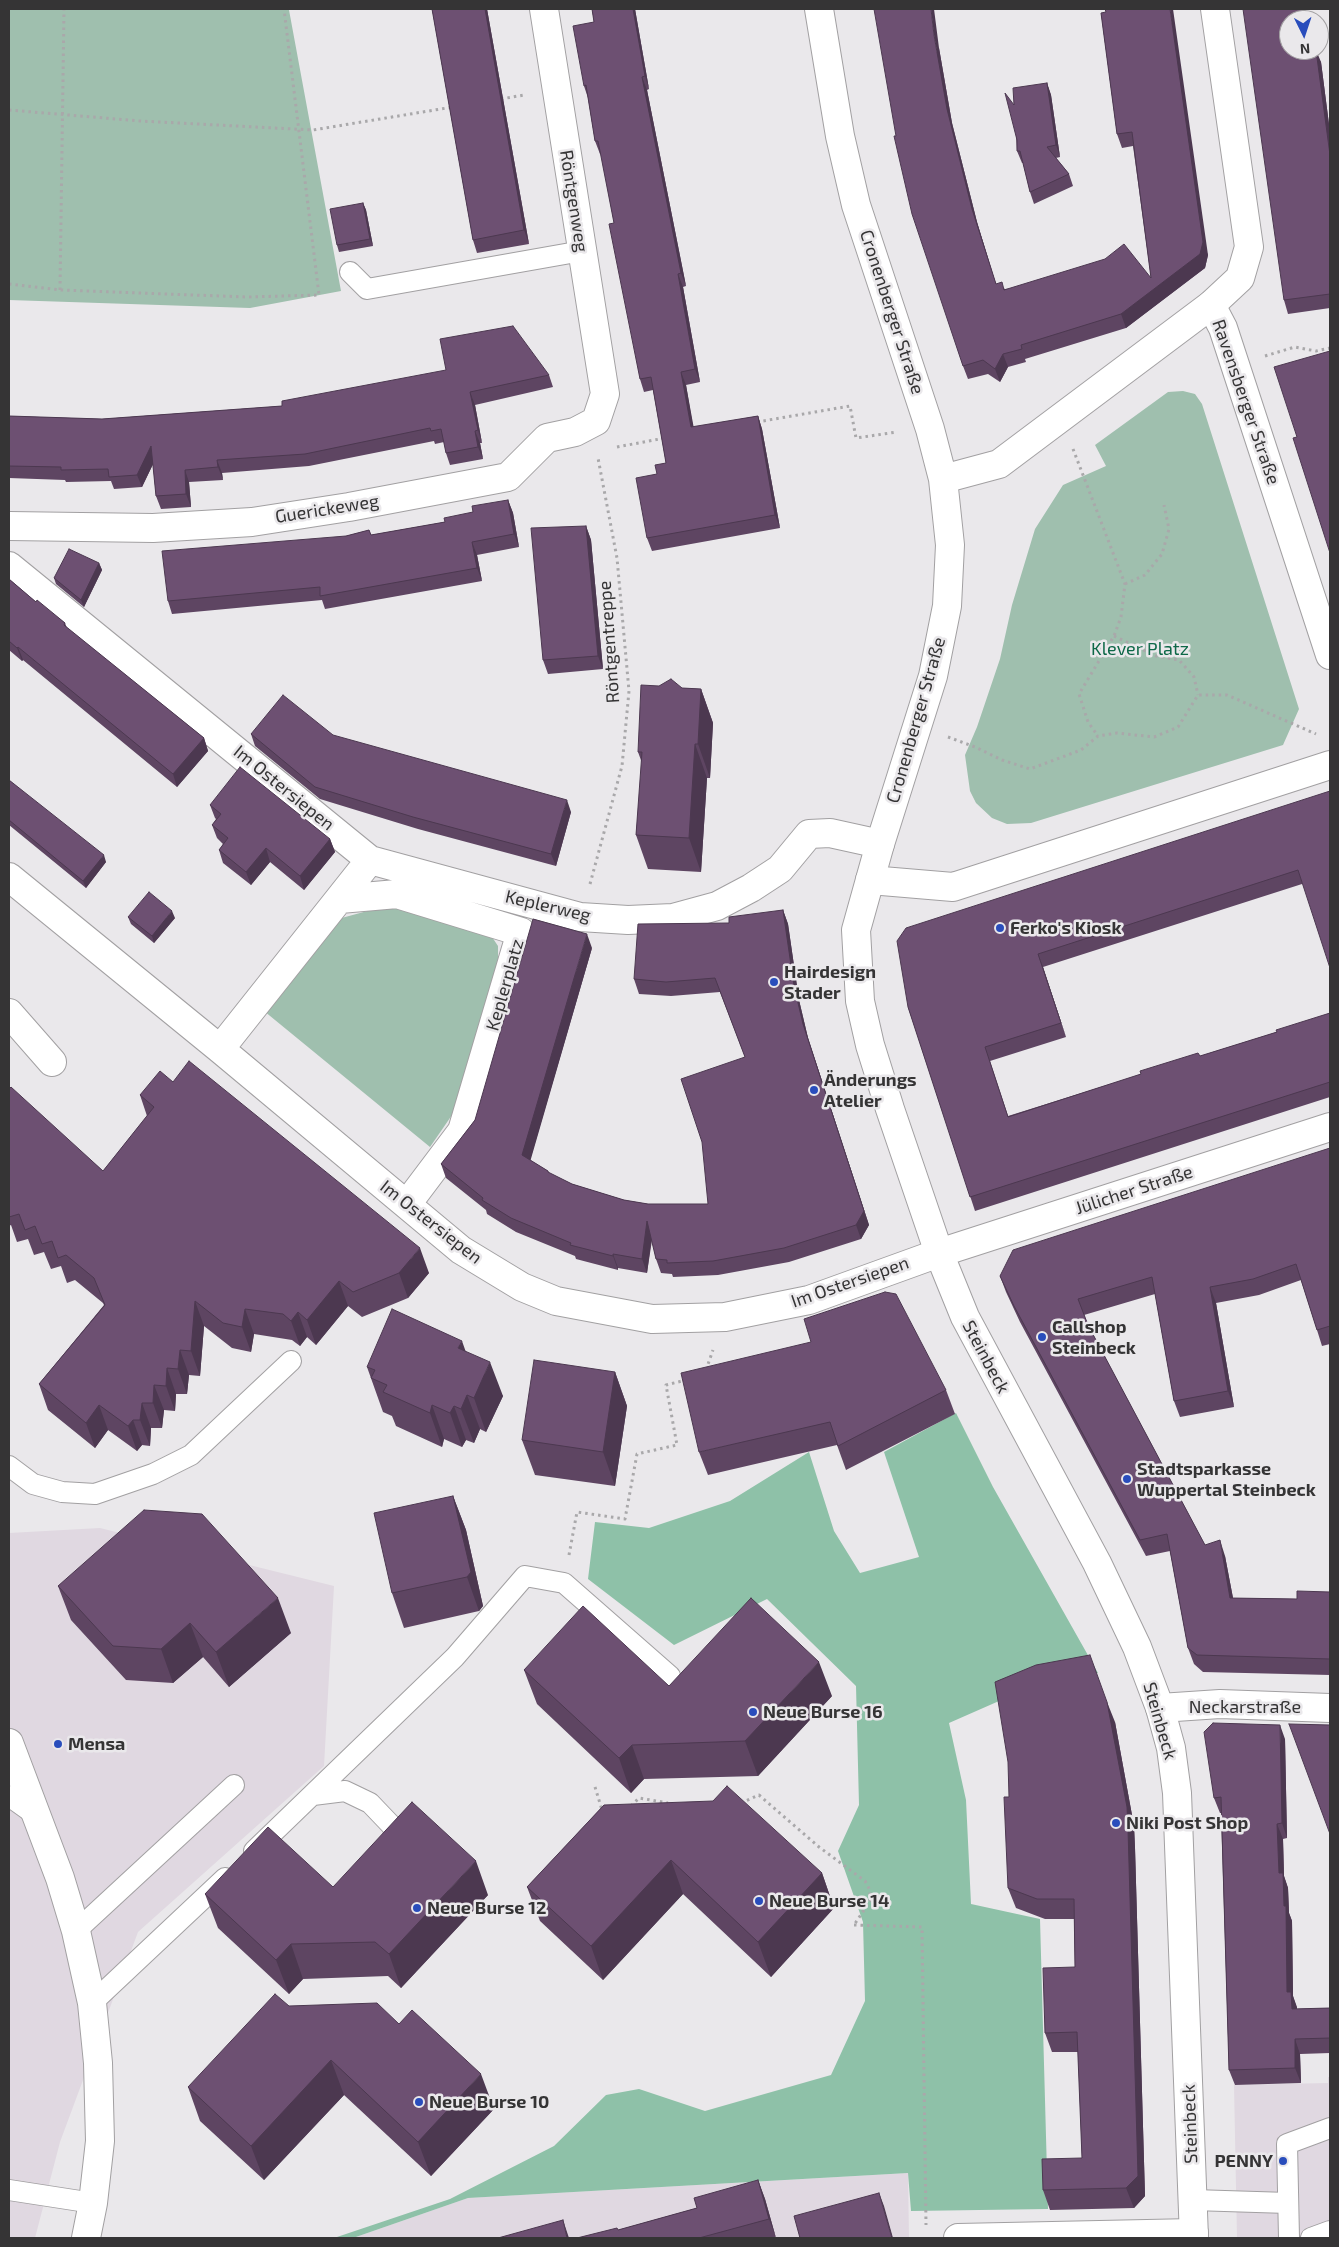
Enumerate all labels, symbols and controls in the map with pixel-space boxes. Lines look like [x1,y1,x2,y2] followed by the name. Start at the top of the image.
[1279,10,1329,60] north arrow
[1299,41,1311,58] text: N
[555,148,593,254] street label: Röntgenweg
[855,227,929,397] street label: Cronenberger Straße
[1208,317,1284,487] street label: Ravensberger Straße
[274,490,380,528] street label: Guerickeweg
[594,580,624,704] street label: Röntgentreppe
[882,634,950,806] street label: Cronenberger Straße
[1091,638,1189,660] park label: Klever Platz
[229,741,339,835] street label: Im Ostersiepen
[503,886,593,926] street label: Keplerweg
[1010,917,1121,939] place label: Ferko's Kiosk
[994,922,1006,934] marker: Ferko's Kiosk
[482,937,528,1033] street label: Keplerplatz
[784,961,876,1004] place label: Hairdesign Stader
[768,976,780,988] marker: Hairdesign Stader
[824,1069,917,1112] place label: Änderungs Atelier
[808,1084,820,1096] marker: Änderungs Atelier
[1073,1161,1195,1219] street label: Jülicher Straße
[376,1176,486,1268] street label: Im Ostersiepen
[788,1252,912,1312] street label: Im Ostersiepen
[1052,1316,1136,1358] place label: Callshop Steinbeck
[958,1317,1014,1397] street label: Steinbeck
[1036,1331,1048,1343] marker: Callshop Steinbeck
[1137,1458,1316,1500] place label: Stadtsparkasse Wuppertal Steinbeck
[1121,1473,1133,1485] marker: Stadtsparkasse Wuppertal Steinbeck
[1139,1680,1181,1762] street label: Steinbeck
[1189,1696,1301,1718] street label: Neckarstraße
[763,1701,883,1723] place label: Neue Burse 16
[747,1706,759,1718] marker: Neue Burse 16
[68,1733,125,1755] place label: Mensa
[52,1738,64,1750] marker: Mensa
[1126,1812,1248,1834] place label: Niki Post Shop
[1110,1817,1122,1829] marker: Niki Post Shop
[769,1890,890,1912] place label: Neue Burse 14
[753,1895,765,1907] marker: Neue Burse 14
[427,1897,547,1919] place label: Neue Burse 12
[411,1902,423,1914] marker: Neue Burse 12
[1178,2084,1202,2164] street label: Steinbeck
[429,2091,549,2113] place label: Neue Burse 10
[413,2096,425,2108] marker: Neue Burse 10
[1214,2150,1273,2172] place label: PENNY
[1277,2155,1289,2167] marker: PENNY

